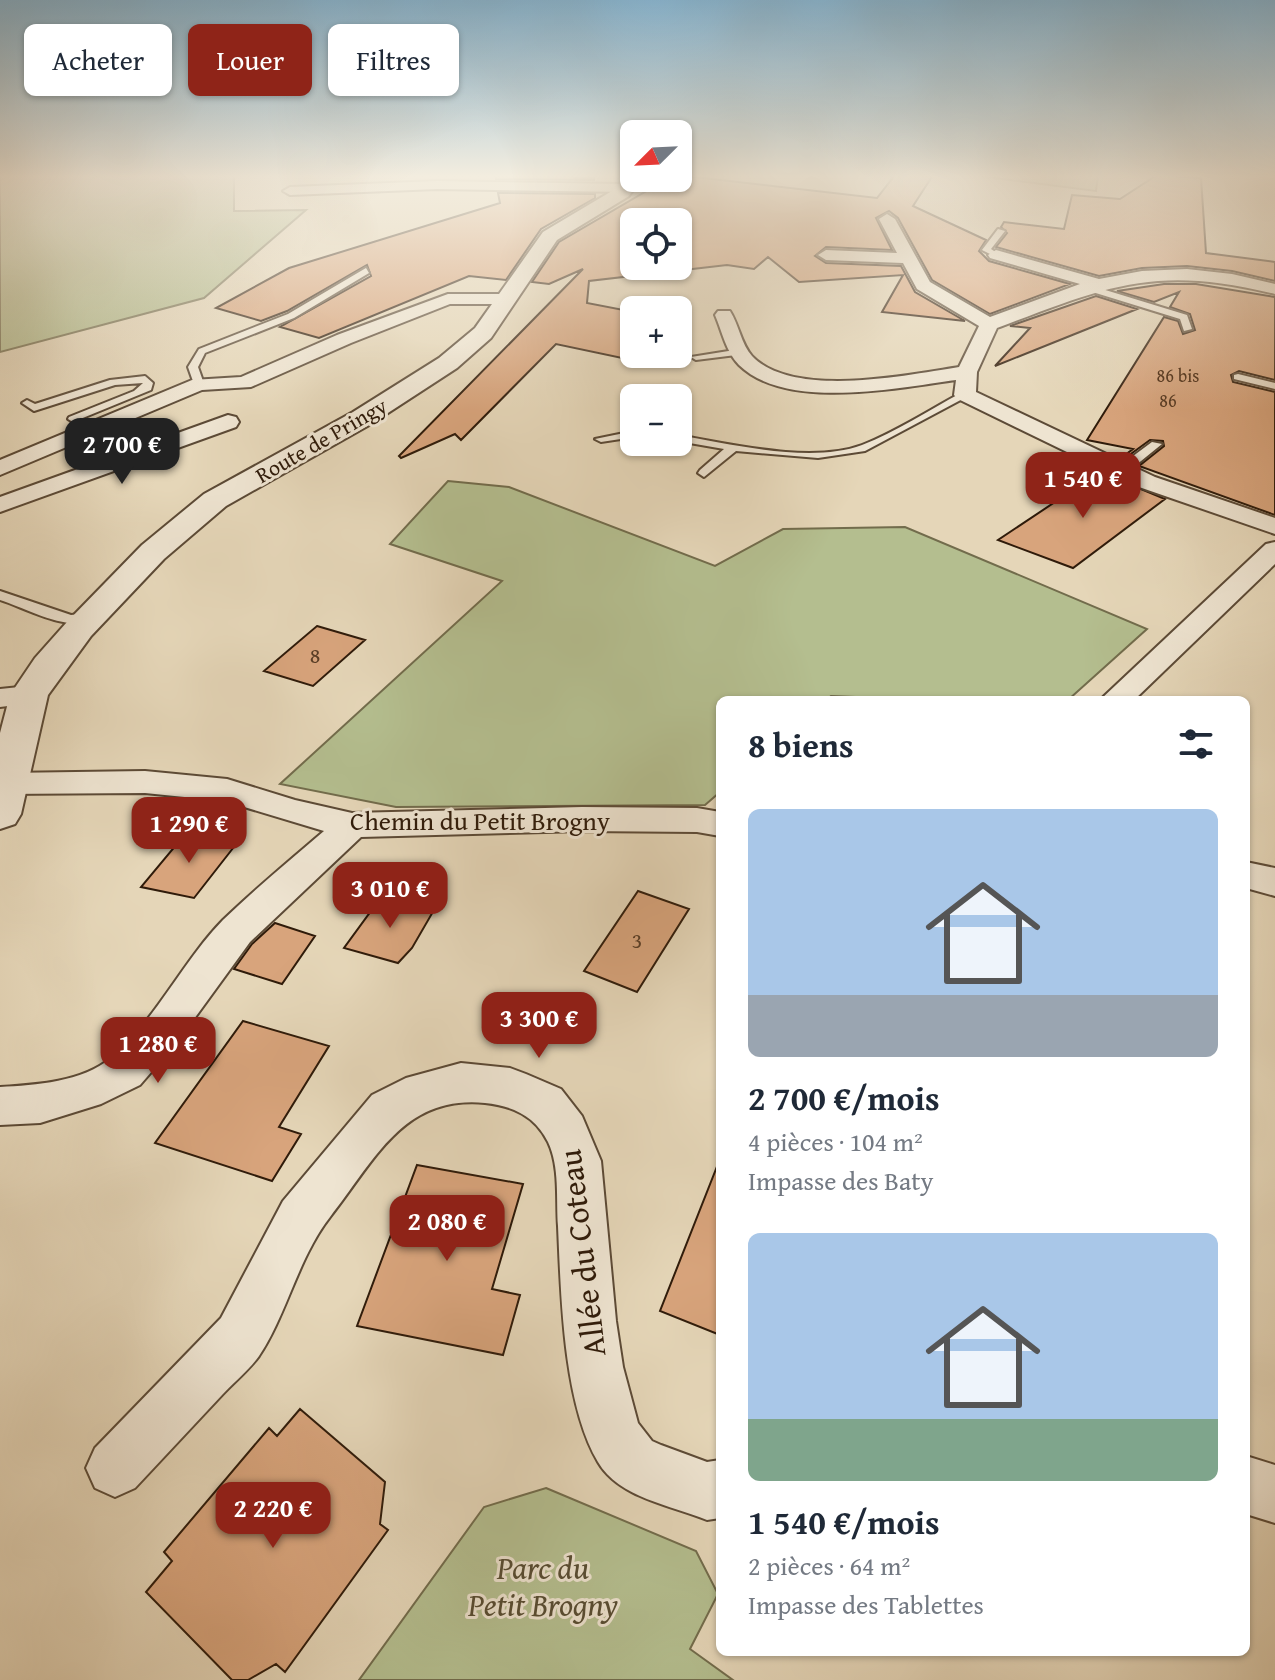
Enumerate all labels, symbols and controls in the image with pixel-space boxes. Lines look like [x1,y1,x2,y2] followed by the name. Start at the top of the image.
[24,24,172,96] chip: Acheter
[188,24,312,96] chip: Louer
[328,24,459,96] chip: Filtres
[620,120,692,192] north arrow
[620,120,692,456] map controls
[620,208,692,280] button: locate
[620,296,692,368] button: +
[1157,362,1199,389] house number: 86 bis
[620,384,692,456] button: −
[1159,387,1177,414] house number: 86
[249,389,393,491] street label: Route de Pringy
[48,418,196,486] pin: 2 700 €
[83,424,161,463] text: 2 700 €
[1009,452,1157,520] pin: 1 540 €
[1044,458,1122,497] text: 1 540 €
[310,639,320,671] house number: 8
[748,720,854,769] text: 8 biens
[1174,722,1218,766] icon: filters
[115,797,263,865] pin: 1 290 €
[350,801,610,840] street label: Chemin du Petit Brogny
[150,803,228,842] text: 1 290 €
[911,861,1055,1005] icon: home
[316,862,464,930] pin: 3 010 €
[351,868,429,907] text: 3 010 €
[632,924,642,956] house number: 3
[465,992,613,1060] pin: 3 300 €
[500,998,578,1037] text: 3 300 €
[84,1017,232,1085] pin: 1 280 €
[119,1023,197,1062] text: 1 280 €
[748,1073,940,1122] text: 2 700 €/mois
[748,1122,923,1161] text: 4 pièces · 104 m²
[545,1146,618,1359] street label: Allée du Coteau
[748,1161,933,1200] text: Impasse des Baty
[373,1195,521,1263] pin: 2 080 €
[408,1201,486,1240] text: 2 080 €
[911,1285,1055,1429] icon: home
[199,1482,347,1550] pin: 2 220 €
[234,1488,312,1527] text: 2 220 €
[748,1497,940,1546] text: 1 540 €/mois
[467,1544,618,1628] park label: Parc du Petit Brogny
[748,1546,910,1585] text: 2 pièces · 64 m²
[748,1585,984,1624] text: Impasse des Tablettes

